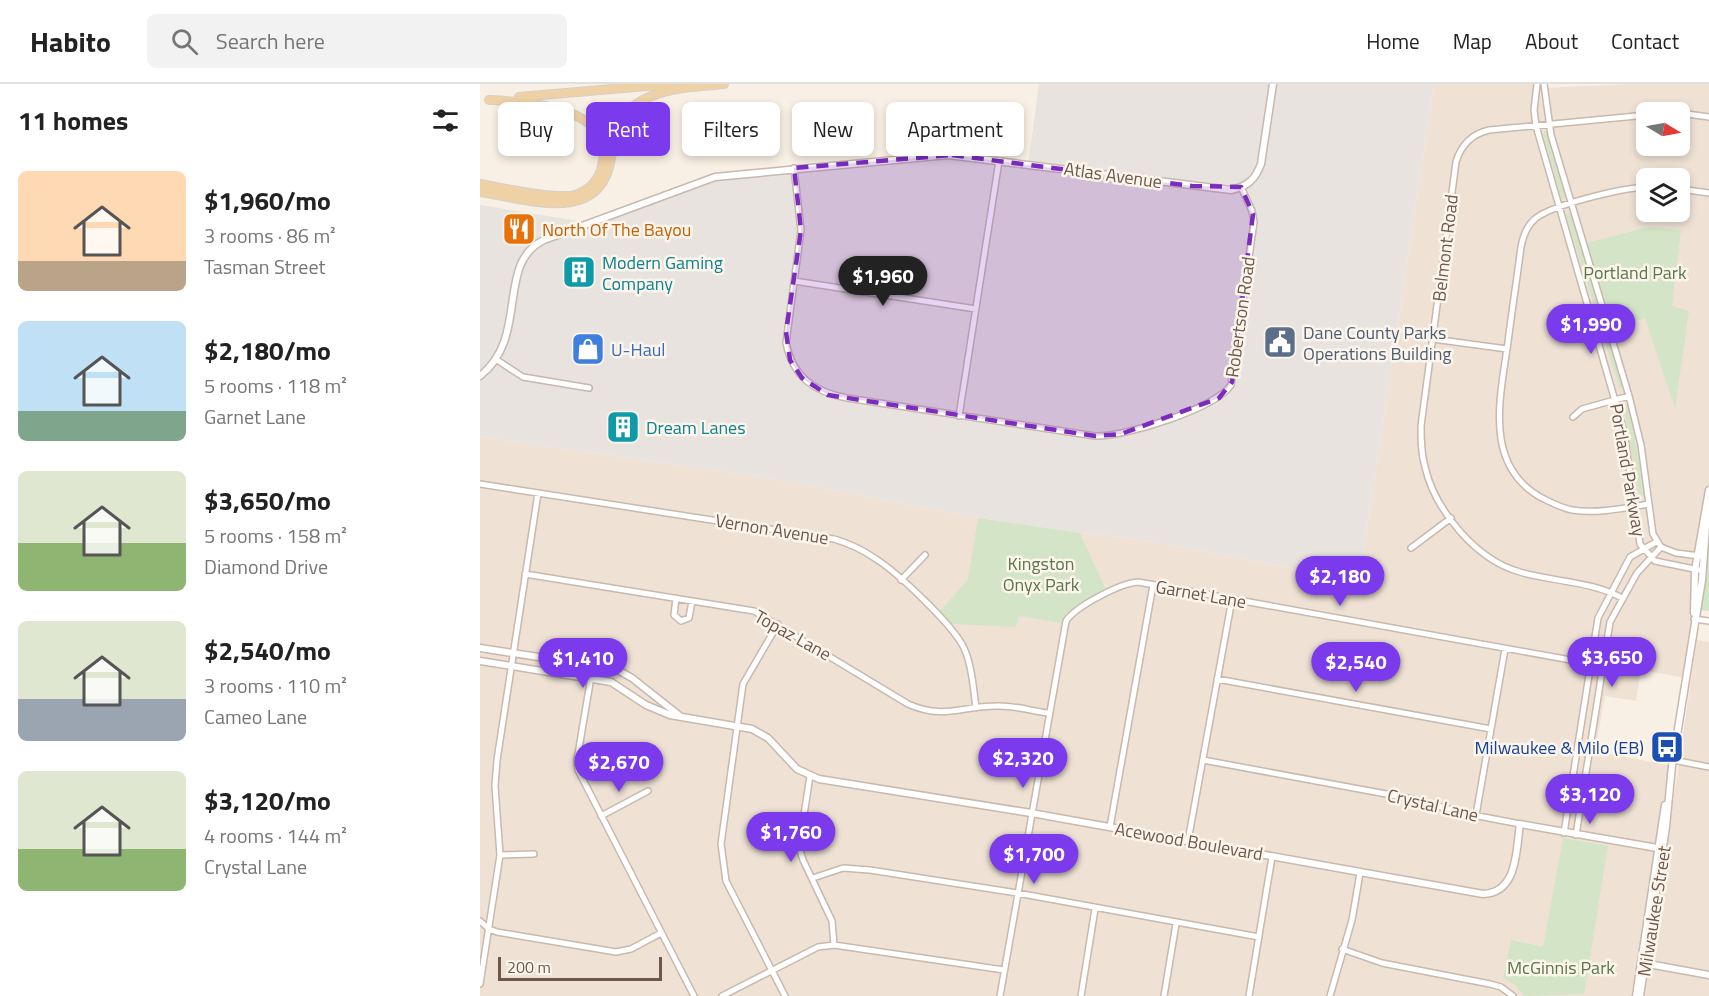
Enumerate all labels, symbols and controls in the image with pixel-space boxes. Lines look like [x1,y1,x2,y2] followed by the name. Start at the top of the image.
[147,14,567,68] search box
[30,20,111,63] text: Habito
[216,24,325,58] text: Search here
[168,25,201,58] icon: search
[1366,25,1420,57] text: Home
[1453,25,1492,57] text: Map
[1525,25,1578,57] text: About
[1611,25,1679,57] text: Contact
[18,101,128,140] text: 11 homes
[498,102,574,156] chip: Buy
[586,102,670,156] chip: Rent
[682,102,780,156] chip: Filters
[792,102,874,156] chip: New
[886,102,1024,156] chip: Apartment
[1636,102,1690,156] north arrow
[1636,102,1690,222] map controls
[429,104,462,137] icon: filters
[1062,155,1164,195] street label: Atlas Avenue
[1636,168,1690,222] button: layers
[204,181,331,220] text: $1,960/mo
[1425,193,1465,303] street label: Belmont Road
[66,195,138,267] icon: home
[501,211,537,247] restaurant icon: North Of The Bayou
[542,216,691,243] place label: North Of The Bayou
[204,220,336,251] text: 3 rooms · 86 m²
[602,249,723,297] place label: Modern Gaming Company
[204,251,326,282] text: Tasman Street
[561,254,597,290] building icon: Modern Gaming Company
[1218,255,1262,379] street label: Robertson Road
[834,256,932,307] pin: $1,960
[1583,259,1687,286] park label: Portland Park
[852,260,914,291] text: $1,960
[1542,304,1640,355] pin: $1,990
[1560,308,1622,339] text: $1,990
[1303,319,1452,367] place label: Dane County Parks Operations Building
[1262,324,1298,360] public building icon: Dane County Parks Operations Building
[204,331,331,370] text: $2,180/mo
[570,331,606,367] shop icon: U-Haul
[611,336,665,363] place label: U-Haul
[66,345,138,417] icon: home
[204,370,347,401] text: 5 rooms · 118 m²
[204,401,306,432] text: Garnet Lane
[1603,401,1653,539] street label: Portland Parkway
[605,409,641,445] building icon: Dream Lanes
[646,414,746,441] place label: Dream Lanes
[204,481,331,520] text: $3,650/mo
[66,495,138,567] icon: home
[713,507,831,551] street label: Vernon Avenue
[204,520,347,551] text: 5 rooms · 158 m²
[1003,550,1080,598] park label: Kingston Onyx Park
[204,551,328,582] text: Diamond Drive
[1291,556,1389,607] pin: $2,180
[1309,560,1371,591] text: $2,180
[1153,573,1249,615] street label: Garnet Lane
[750,603,836,667] street label: Topaz Lane
[204,631,331,670] text: $2,540/mo
[1563,637,1661,688] pin: $3,650
[534,638,632,689] pin: $1,410
[1581,641,1643,672] text: $3,650
[552,642,614,673] text: $1,410
[1307,642,1405,693] pin: $2,540
[66,645,138,717] icon: home
[1325,646,1387,677] text: $2,540
[204,670,347,701] text: 3 rooms · 110 m²
[204,701,307,732] text: Cameo Lane
[1649,729,1685,765] bus stop icon: Milwaukee & Milo (EB)
[1474,734,1644,761] place label: Milwaukee & Milo (EB)
[974,738,1072,789] pin: $2,320
[570,742,668,793] pin: $2,670
[992,742,1054,773] text: $2,320
[588,746,650,777] text: $2,670
[1541,774,1639,825] pin: $3,120
[1559,778,1621,809] text: $3,120
[204,781,331,820] text: $3,120/mo
[1385,781,1481,829] street label: Crystal Lane
[66,795,138,867] icon: home
[742,812,840,863] pin: $1,760
[1113,815,1265,867] street label: Acewood Boulevard
[760,816,822,847] text: $1,760
[204,820,347,851] text: 4 rooms · 144 m²
[985,834,1083,885] pin: $1,700
[1003,838,1065,869] text: $1,700
[1630,843,1678,978] street label: Milwaukee Street
[204,851,307,882] text: Crystal Lane
[498,954,662,982] scale bar
[1507,954,1615,981] park label: McGinnis Park
[507,955,551,979] text: 200 m

